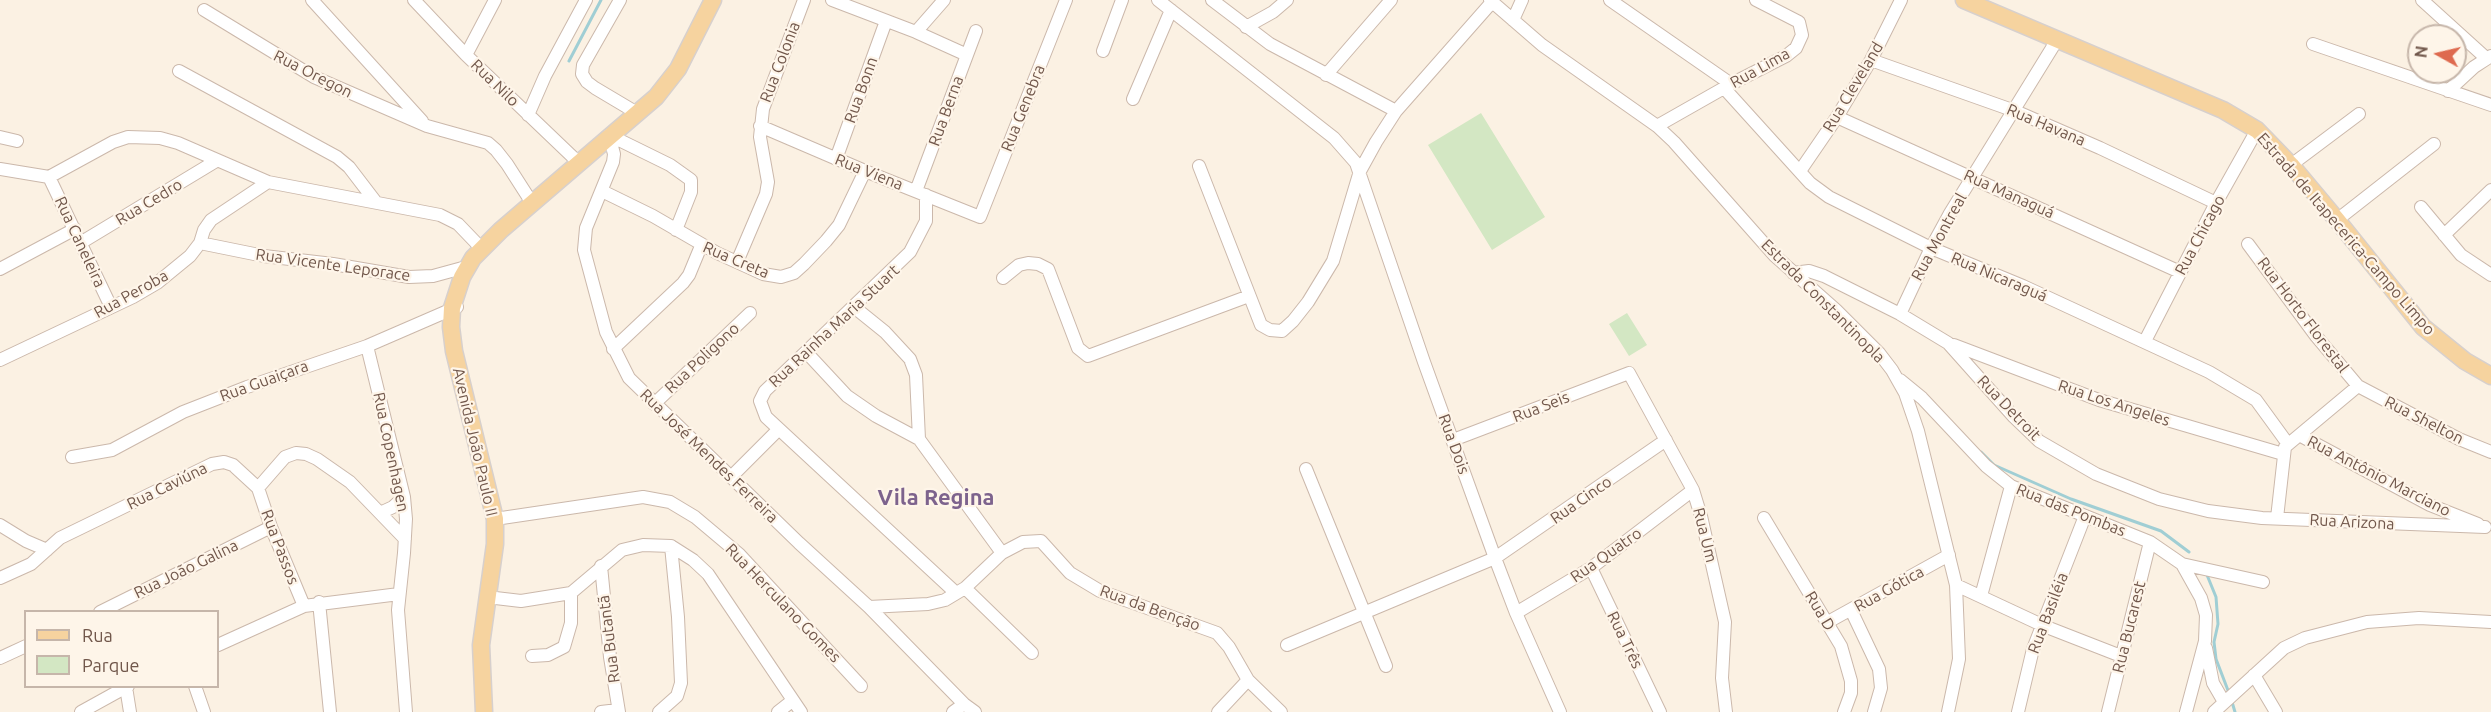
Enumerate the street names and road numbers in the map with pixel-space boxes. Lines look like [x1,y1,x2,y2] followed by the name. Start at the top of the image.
[756,19,804,105] street label: Rua Colonia
[1819,39,1887,135] street label: Rua Cleveland
[1727,44,1793,92] street label: Rua Lima
[270,46,356,102] street label: Rua Oregon
[840,54,882,126] street label: Rua Bonn
[467,55,523,111] street label: Rua Nilo
[997,62,1049,154] street label: Rua Genebra
[924,73,968,149] street label: Rua Berna
[2004,100,2088,150] street label: Rua Havana
[2253,129,2439,339] street label: Estrada de Itapecerica-Campo Limpo
[832,150,906,194] street label: Rua Viena
[1961,165,2057,223] street label: Rua Managuá
[112,175,186,229] street label: Rua Cedro
[1907,190,1971,284] street label: Rua Montreal
[2171,192,2229,278] street label: Rua Chicago
[51,193,109,291] street label: Rua Caneleira
[1757,235,1889,367] street label: Estrada Constantinopla
[700,237,772,283] street label: Rua Creta
[254,245,412,285] street label: Rua Vicente Leporace
[1948,248,2050,306] street label: Rua Nicaraguá
[2253,254,2353,376] street label: Rua Horto Florestal
[765,260,903,392] street label: Rua Rainha Maria Stuart
[90,266,172,322] street label: Rua Peroba
[661,319,743,397] street label: Rua Poligono
[217,356,311,406] street label: Rua Guaiçara
[449,366,501,518] street label: Avenida João Paulo II
[1973,371,2045,445] street label: Rua Detroit
[2056,376,2172,430] street label: Rua Los Angeles
[636,385,782,527] street label: Rua José Mendes Ferreira
[1510,387,1572,427] street label: Rua Seis
[369,390,413,514] street label: Rua Copenhagen
[2381,392,2467,448] street label: Rua Shelton
[1434,411,1474,477] street label: Rua Dois
[2304,431,2454,521] street label: Rua Antônio Marciano
[124,458,210,514] street label: Rua Caviúna
[1547,472,1615,528] street label: Rua Cinco
[2014,479,2128,541] street label: Rua das Pombas
[1689,506,1721,564] street label: Rua Um
[257,507,303,587] street label: Rua Passos
[2309,510,2395,534] street label: Rua Arizona
[1567,523,1645,587] street label: Rua Quatro
[131,535,241,603] street label: Rua João Galina
[721,540,845,666] street label: Rua Herculano Gomes
[1851,562,1927,616] street label: Rua Gótica
[2024,570,2072,656] street label: Rua Basiléia
[2108,579,2150,675] street label: Rua Bucarest
[1097,581,1203,635] street label: Rua da Benção
[1801,588,1839,634] street label: Rua D
[594,594,624,684] street label: Rua Butantã
[1603,608,1647,672] street label: Rua Três

